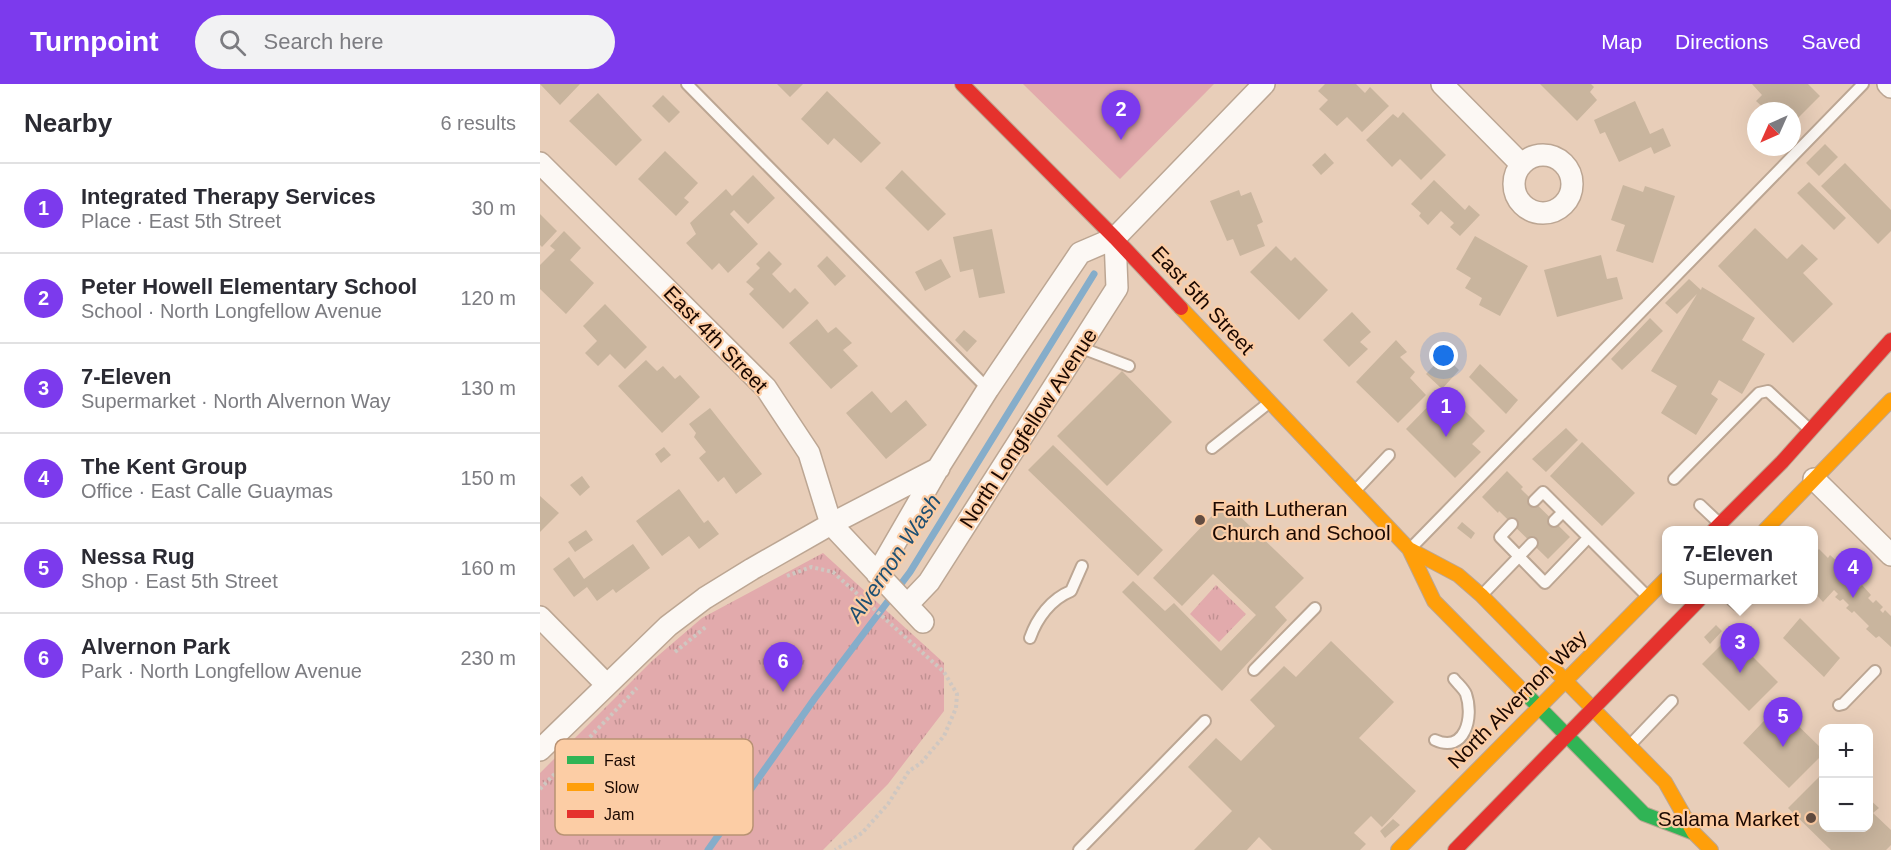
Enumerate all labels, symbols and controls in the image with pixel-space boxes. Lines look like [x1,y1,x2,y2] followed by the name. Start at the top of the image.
[195,15,615,69] search box
[30,26,159,57] text: Turnpoint
[216,26,249,59] icon: search
[264,29,383,54] text: Search here
[1601,30,1642,53] text: Map
[1675,30,1768,53] text: Directions
[1801,30,1861,53] text: Saved
[1102,91,1140,140] pin: 2
[1747,102,1801,156] north arrow
[24,108,112,138] text: Nearby
[440,112,516,134] text: 6 results
[81,184,376,209] text: Integrated Therapy Services
[38,197,49,219] text: 1
[472,197,516,219] text: 30 m
[81,210,281,232] text: Place · East 5th Street
[1147,241,1259,359] street label: East 5th Street
[81,274,417,299] text: Peter Howell Elementary School
[659,281,773,397] street label: East 4th Street
[38,287,49,309] text: 2
[460,287,516,309] text: 120 m
[81,300,382,322] text: School · North Longfellow Avenue
[955,324,1101,532] street label: North Longfellow Avenue
[1429,341,1458,370] your location
[81,364,172,389] text: 7-Eleven
[38,377,49,399] text: 3
[460,377,516,399] text: 130 m
[1426,388,1466,437] pin: 1
[81,390,390,412] text: Supermarket · North Alvernon Way
[81,454,247,479] text: The Kent Group
[38,467,49,489] text: 4
[460,467,516,489] text: 150 m
[81,480,333,502] text: Office · East Calle Guaymas
[841,489,946,628] water label: Alvernon Wash
[1212,497,1391,544] place label: Faith Lutheran Church and School
[1193,513,1207,527] marker: Faith Lutheran Church and School
[1662,526,1818,604] popup
[1683,541,1773,566] text: 7-Eleven
[81,544,195,569] text: Nessa Rug
[1834,548,1872,598] pin: 4
[38,557,49,579] text: 5
[460,557,516,579] text: 160 m
[1683,567,1797,589] text: Supermarket
[81,570,278,592] text: Shop · East 5th Street
[1720,624,1760,673] pin: 3
[1443,625,1591,773] street label: North Alvernon Way
[81,634,230,659] text: Alvernon Park
[764,642,802,692] pin: 6
[38,647,49,669] text: 6
[460,647,516,669] text: 230 m
[81,660,362,682] text: Park · North Longfellow Avenue
[1764,698,1802,747] pin: 5
[1819,724,1873,832] map controls
[1819,724,1873,778] button: +
[555,739,753,835] legend
[604,752,636,769] text: Fast
[1819,778,1873,832] button: −
[604,779,639,796] text: Slow
[604,806,634,823] text: Jam
[1658,807,1799,830] place label: Salama Market
[1804,811,1818,825] marker: Salama Market

